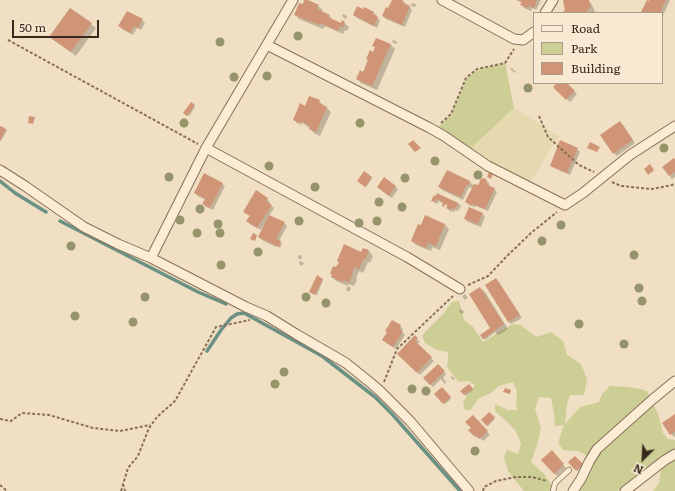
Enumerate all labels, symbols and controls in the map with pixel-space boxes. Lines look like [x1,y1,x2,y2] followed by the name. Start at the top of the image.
[14,12,101,38] scale bar
[533,12,663,84] legend
[19,18,46,36] text: 50 m
[571,19,600,37] text: Road
[571,39,597,57] text: Park
[571,59,620,77] text: Building
[623,439,663,479] north arrow
[631,461,646,479] text: N

